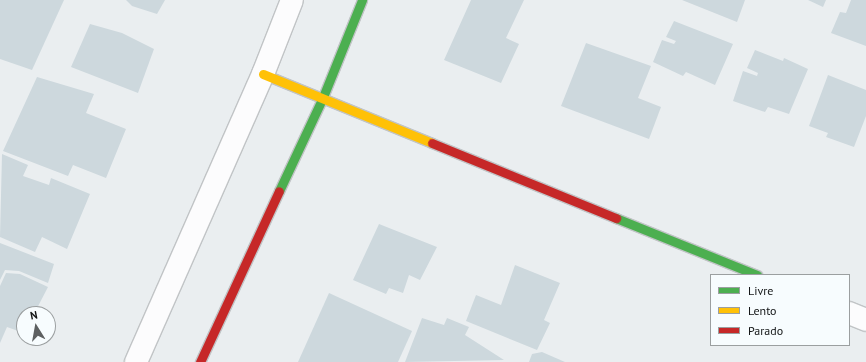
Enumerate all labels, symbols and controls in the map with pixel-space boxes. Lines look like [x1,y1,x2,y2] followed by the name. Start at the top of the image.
[710,274,850,346] legend
[748,283,773,298] text: Livre
[748,303,777,318] text: Lento
[16,306,56,346] north arrow
[29,308,39,323] text: N
[748,323,783,338] text: Parado

